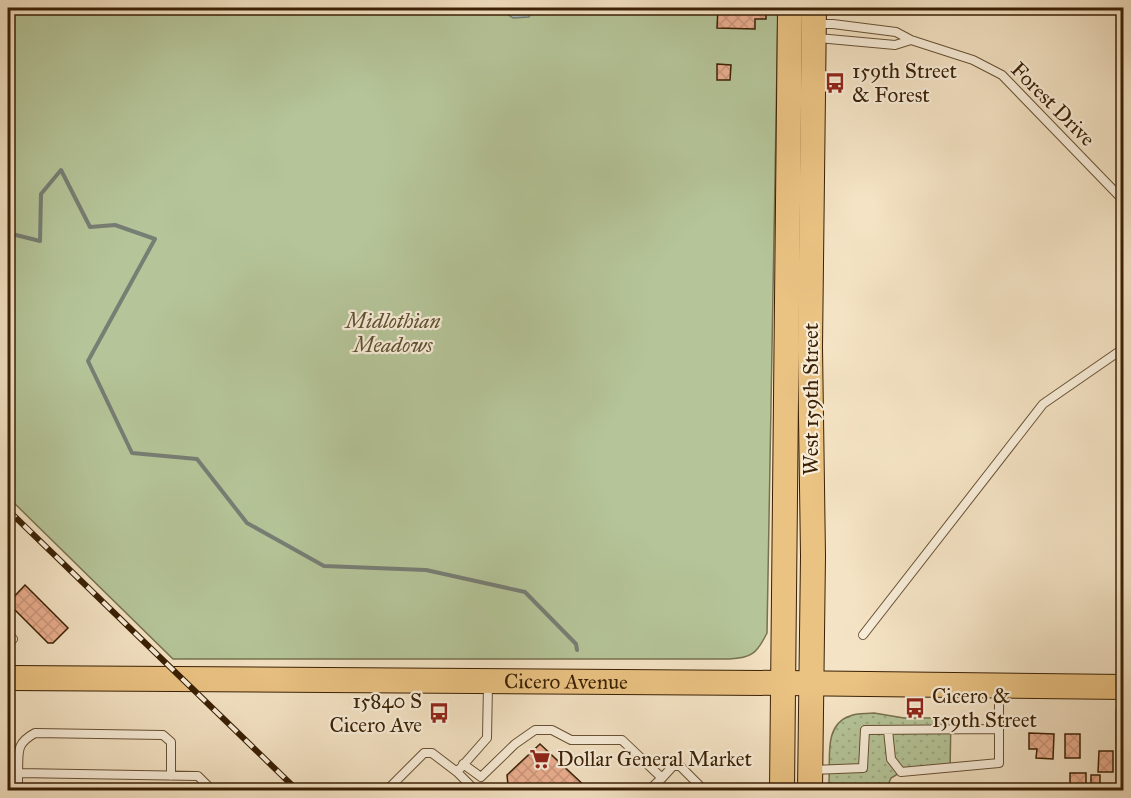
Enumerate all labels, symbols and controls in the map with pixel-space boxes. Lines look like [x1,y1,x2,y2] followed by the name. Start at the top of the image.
[1005,56,1101,152] street label: Forest Drive
[852,58,958,108] place label: 159th Street & Forest
[823,71,847,95] bus stop icon: 159th Street & Forest
[343,308,441,358] park label: Midlothian Meadows
[798,322,824,475] street label: West 159th Street
[504,668,628,695] street label: Cicero Avenue
[932,683,1038,733] place label: Cicero & 159th Street
[329,688,422,738] place label: 15840 S Cicero Ave
[903,696,927,720] bus stop icon: Cicero & 159th Street
[427,701,451,725] bus stop icon: 15840 S Cicero Ave
[557,746,753,772] place label: Dollar General Market
[528,747,552,771] supermarket icon: Dollar General Market

